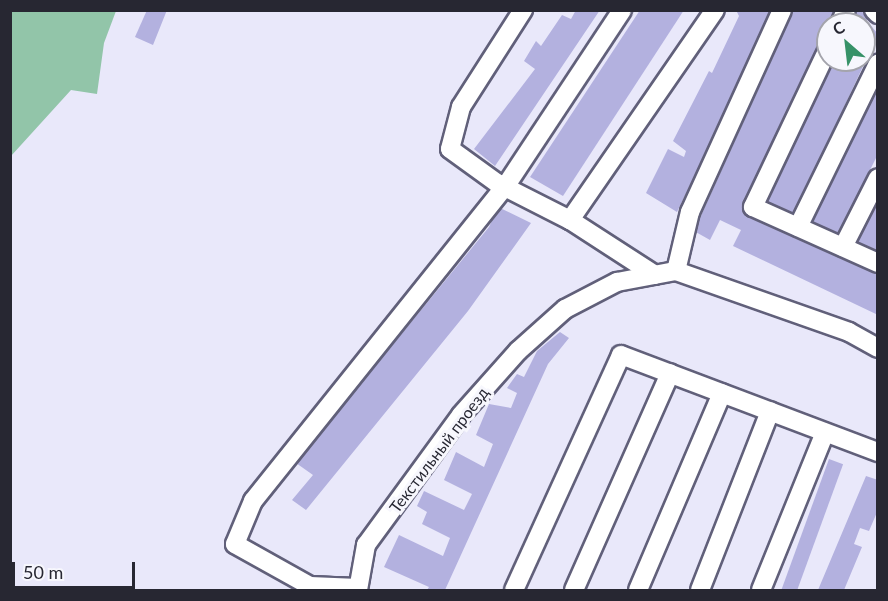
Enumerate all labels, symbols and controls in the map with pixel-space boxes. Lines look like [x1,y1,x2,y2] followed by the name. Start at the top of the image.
[816,12,876,72] north arrow
[829,17,847,38] text: С
[386,383,492,517] street label: Текстильный проезд
[15,550,138,588] scale bar
[23,561,63,583] text: 50 m

